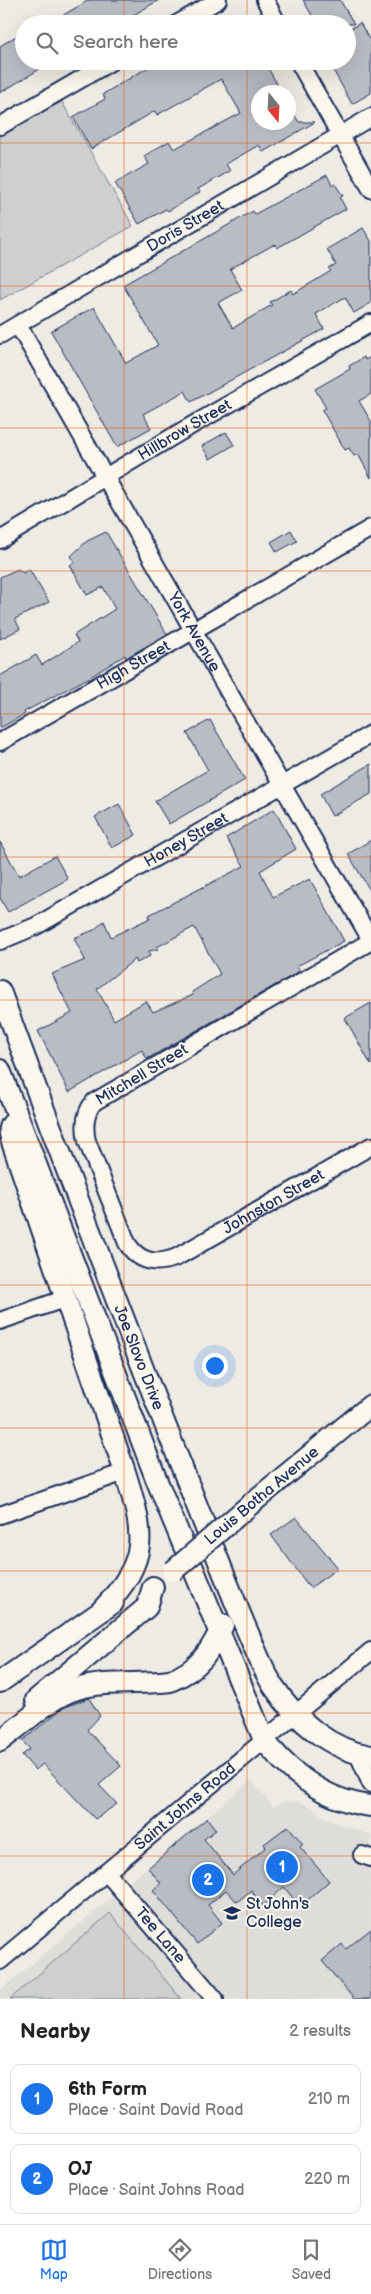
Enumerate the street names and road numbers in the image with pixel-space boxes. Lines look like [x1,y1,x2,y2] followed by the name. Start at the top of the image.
[143,196,227,256] street label: Doris Street
[135,395,235,465] street label: Hillbrow Street
[163,588,225,676] street label: York Avenue
[93,636,174,694] street label: High Street
[141,808,231,871] street label: Honey Street
[93,1040,191,1110] street label: Mitchell Street
[220,1165,328,1238] street label: Johnston Street
[110,1302,168,1413] street label: Joe Slovo Drive
[201,1442,323,1549] street label: Louis Botha Avenue
[131,1759,239,1854] street label: Saint Johns Road
[131,1903,190,1967] street label: Tee Lane

